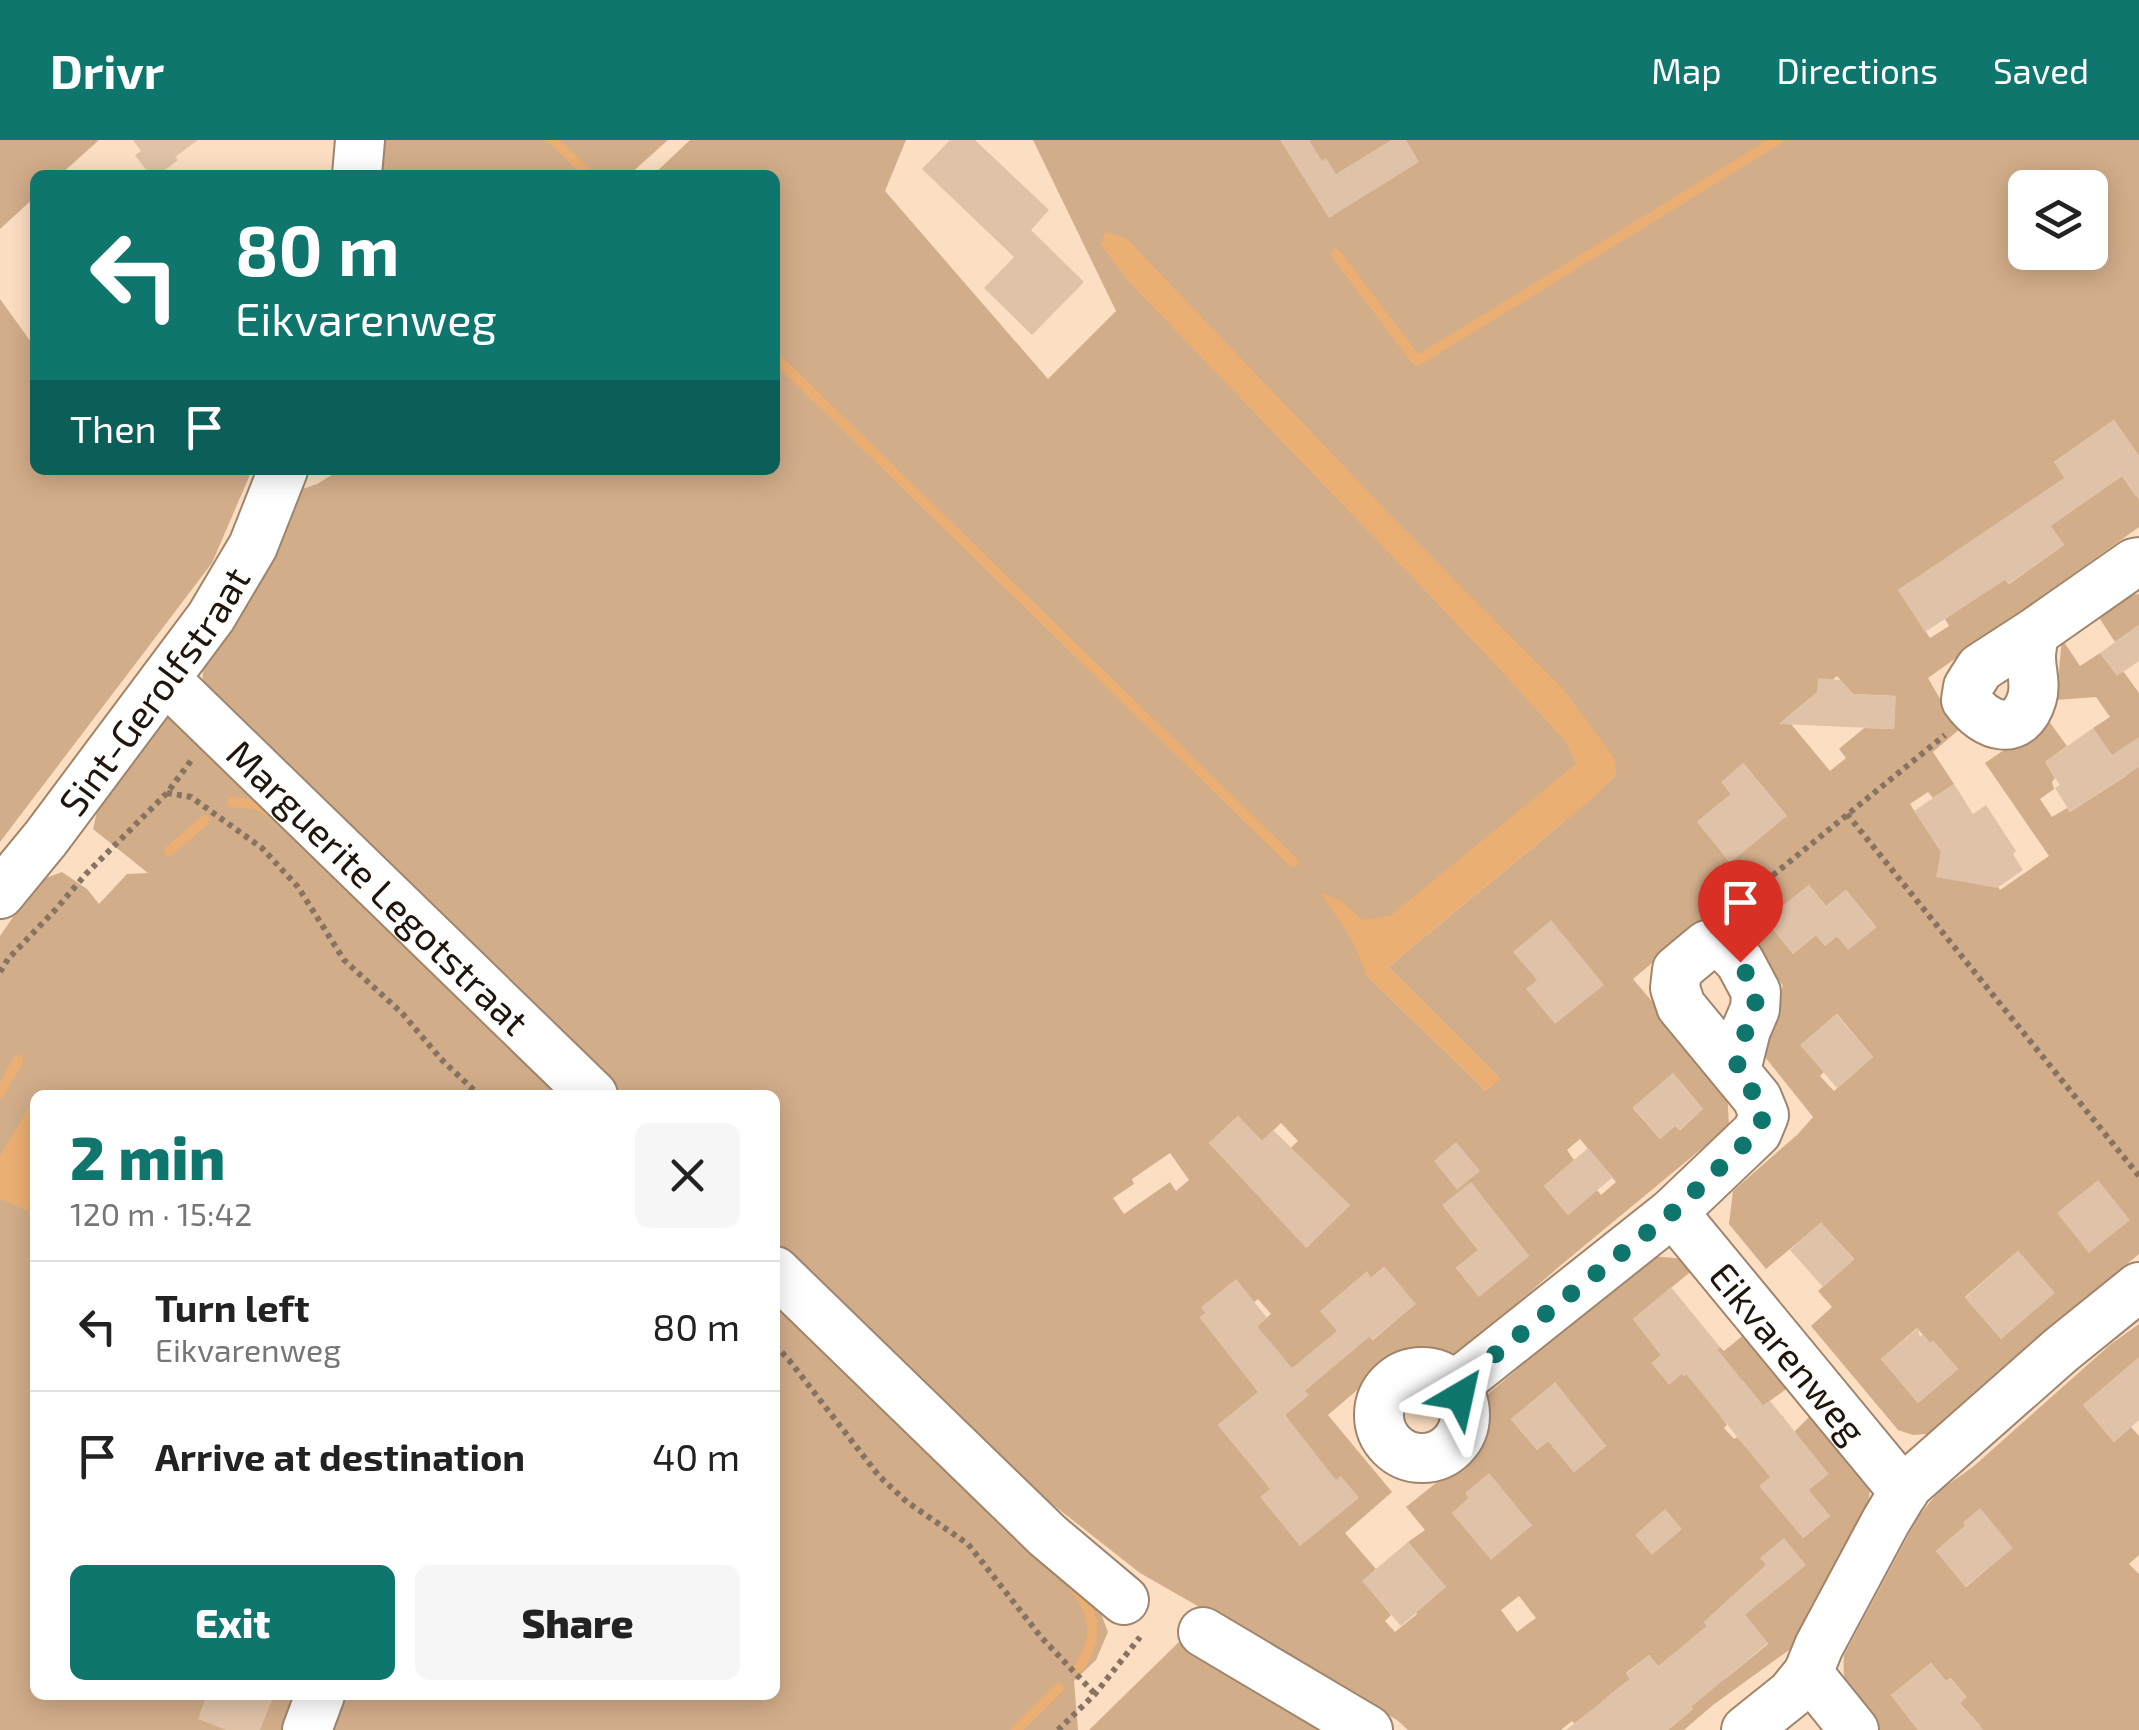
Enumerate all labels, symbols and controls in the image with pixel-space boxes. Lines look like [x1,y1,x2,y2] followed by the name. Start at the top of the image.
[50,41,164,99] text: Drivr
[1651,49,1722,91] text: Map
[1777,49,1938,91] text: Directions
[1993,49,2089,91] text: Saved
[2008,170,2108,270] map controls
[2008,170,2108,270] button: layers
[235,206,400,290] text: 80 m
[70,210,200,340] icon: left
[235,291,497,345] text: Eikvarenweg
[177,400,232,455] icon: arrive
[70,405,157,451] text: Then
[48,558,259,824] street label: Sint-Gerolfstraat
[218,730,539,1044] street label: Marguerite Legotstraat
[1698,860,1783,963] pin
[1713,875,1768,930] icon: arrive
[70,1120,225,1192] text: 2 min
[635,1123,740,1228] button: close
[70,1194,252,1232] text: 120 m · 15:42
[1701,1253,1877,1452] street label: Eikvarenweg
[155,1284,310,1330] text: Turn left
[70,1299,125,1354] icon: left
[652,1303,740,1349] text: 80 m
[155,1330,341,1368] text: Eikvarenweg
[1408,1344,1512,1448] position arrow
[70,1429,125,1484] icon: arrive
[155,1433,525,1479] text: Arrive at destination
[652,1433,740,1479] text: 40 m
[70,1565,395,1680] button: Exit
[415,1565,740,1680] button: Share

